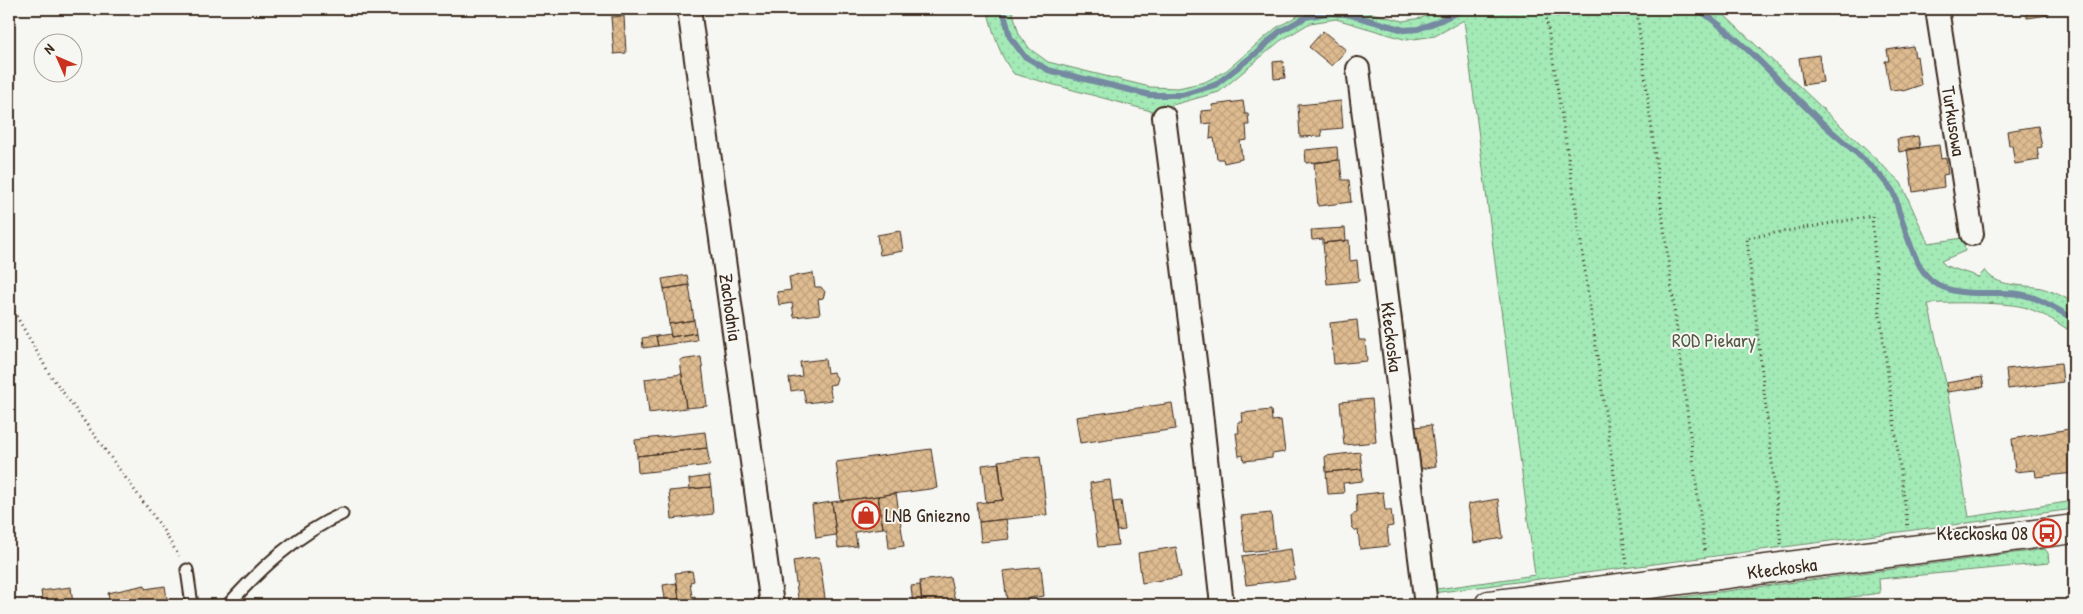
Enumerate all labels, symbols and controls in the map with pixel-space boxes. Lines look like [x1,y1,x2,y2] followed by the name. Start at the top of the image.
[32,32,82,82] north arrow
[39,39,58,58] text: N
[1936,84,1972,158] street label: Turkusowa
[713,272,749,343] street label: Zachodnia
[1375,301,1409,374] street label: Kłeckoska
[1672,327,1756,353] park label: ROD Piekary
[851,500,881,530] shop icon: LNB Gniezno
[885,502,970,528] place label: LNB Gniezno
[2032,518,2062,548] bus stop icon: Kłeckoska 08
[1937,520,2028,546] place label: Kłeckoska 08
[1746,551,1819,585] street label: Kłeckoska

